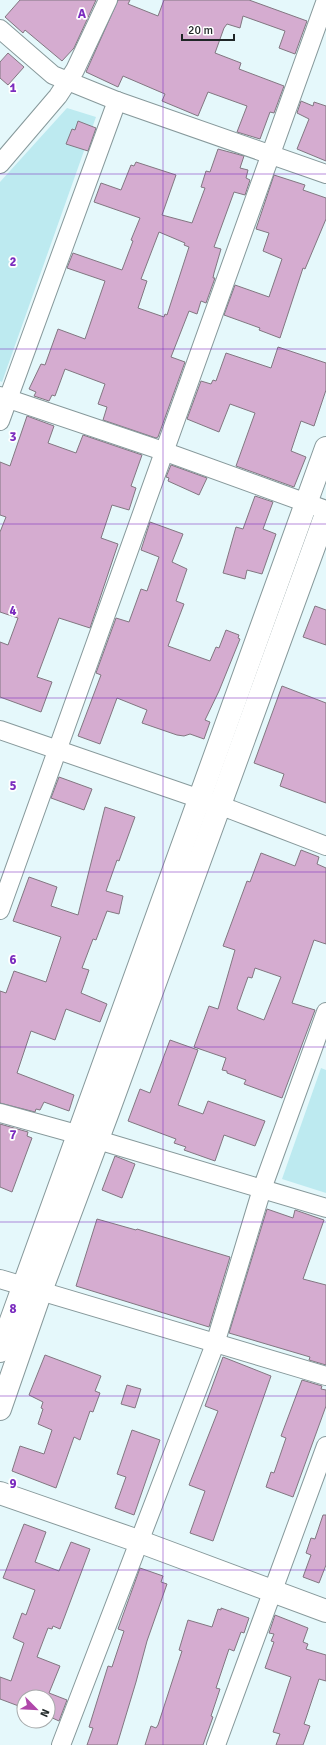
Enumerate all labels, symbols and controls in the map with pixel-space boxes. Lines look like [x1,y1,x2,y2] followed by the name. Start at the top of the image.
[78,6,87,22] text: A
[182,16,234,42] scale bar
[188,23,213,38] text: 20 m
[9,80,17,96] text: 1
[9,254,17,270] text: 2
[9,429,17,445] text: 3
[9,603,17,619] text: 4
[9,778,17,794] text: 5
[9,952,17,968] text: 6
[9,1127,17,1143] text: 7
[9,1301,17,1317] text: 8
[9,1476,17,1492] text: 9
[16,1689,56,1729] north arrow
[37,1707,52,1719] text: N

